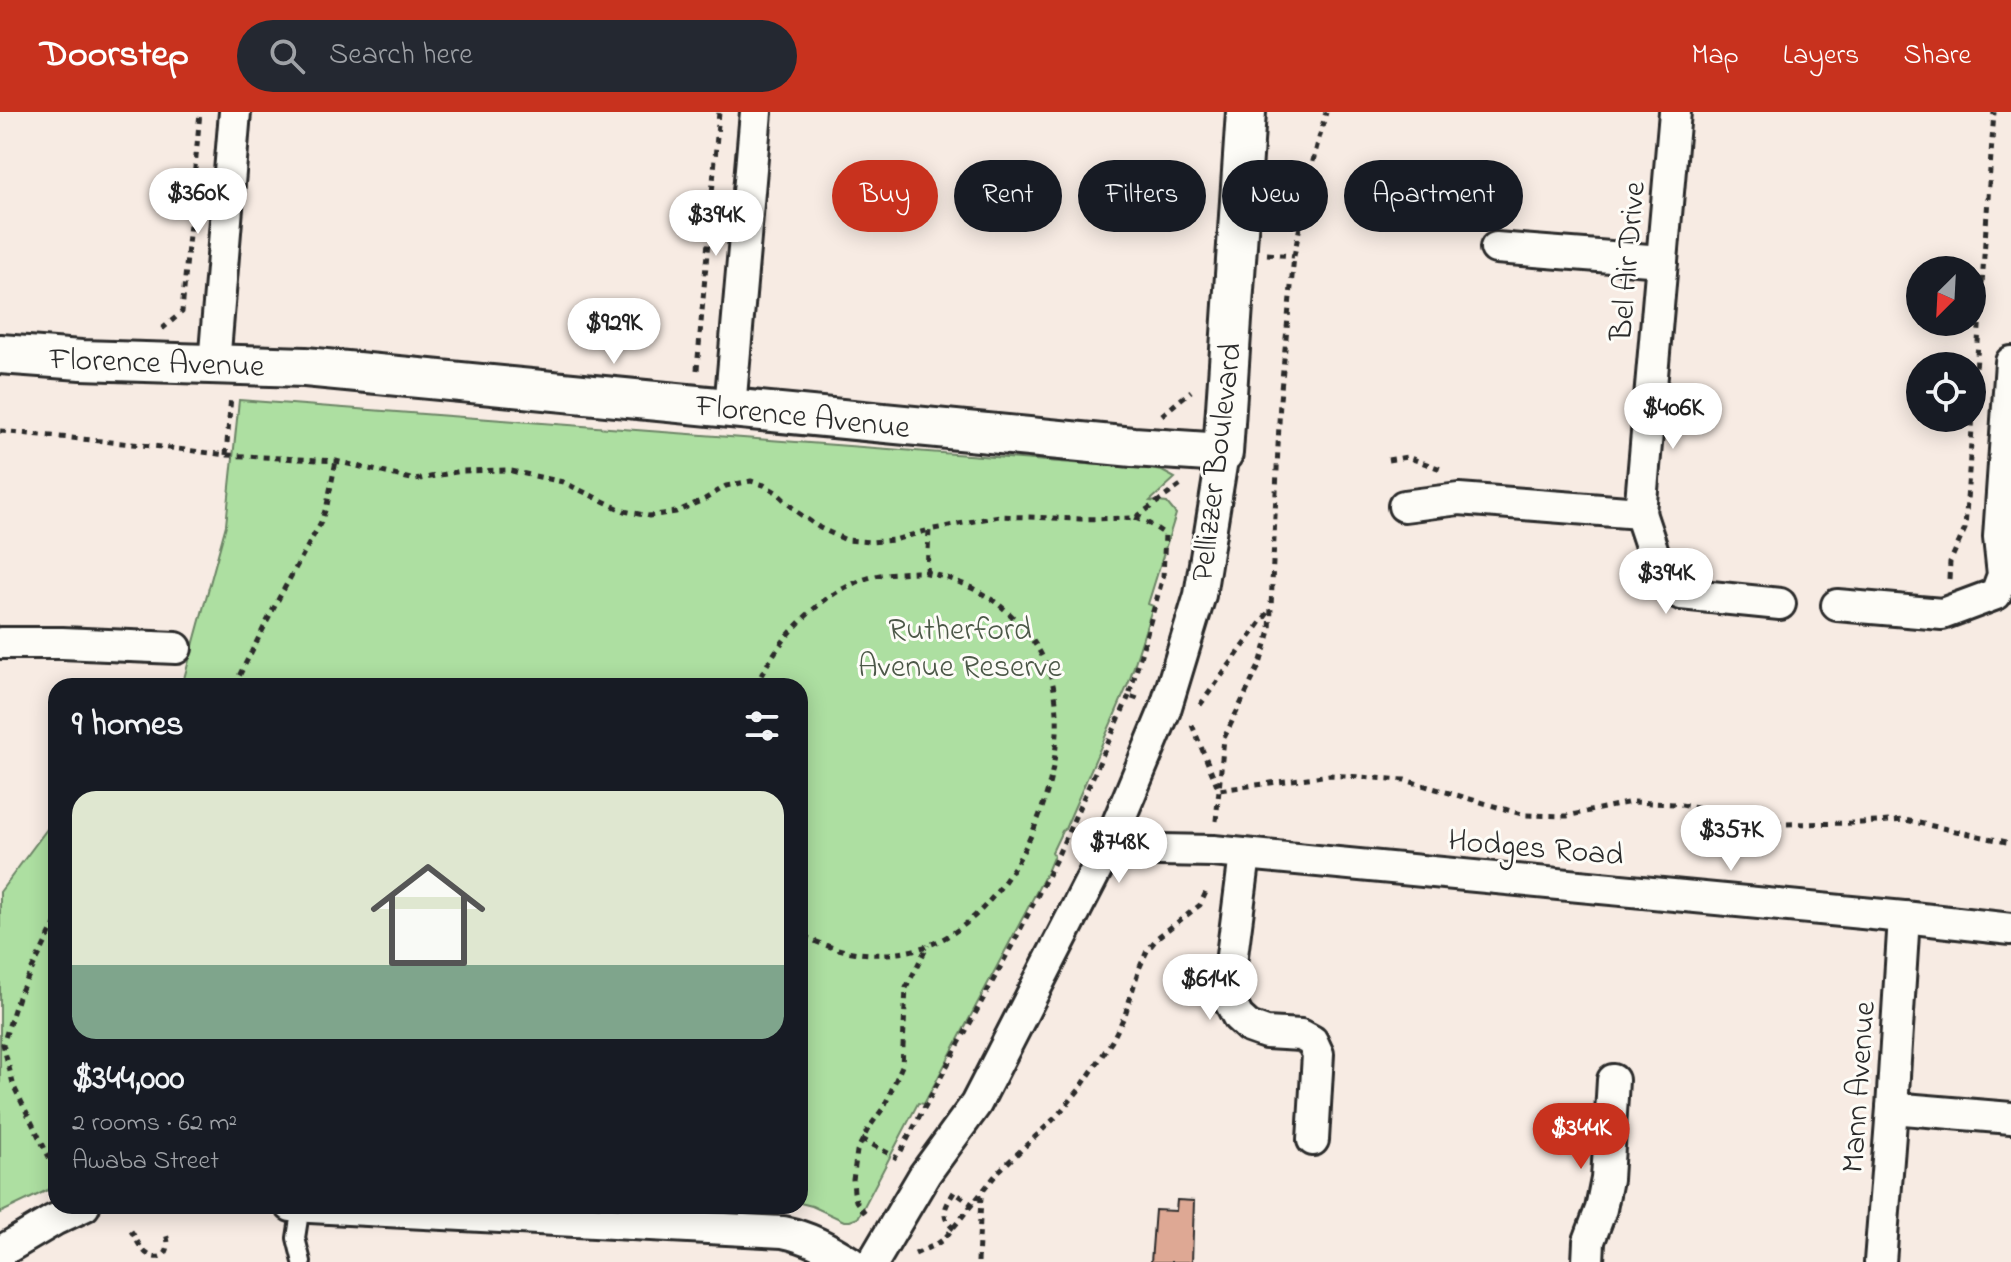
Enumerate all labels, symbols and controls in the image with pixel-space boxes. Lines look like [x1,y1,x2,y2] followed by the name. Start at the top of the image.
[237,20,797,92] search box
[40,28,189,84] text: Doorstep
[265,34,309,78] icon: search
[329,34,473,78] text: Search here
[1691,36,1739,77] text: Map
[1783,36,1859,77] text: Layers
[1903,36,1971,77] text: Share
[832,160,938,232] chip: Buy
[954,160,1062,232] chip: Rent
[1078,160,1206,232] chip: Filters
[1222,160,1328,232] chip: New
[1344,160,1523,232] chip: Apartment
[142,168,254,236] pin: $360K
[167,175,229,213] text: $360K
[1599,179,1660,344] street label: Bel Air Drive
[660,190,772,258] pin: $394K
[687,197,745,235] text: $394K
[1906,256,1986,336] north arrow
[1906,256,1986,432] map controls
[558,298,670,366] pin: $929K
[586,305,642,343] text: $929K
[48,337,266,392] street label: Florence Avenue
[1181,340,1256,584] street label: Pellizzer Boulevard
[1906,352,1986,432] button: locate
[1617,383,1729,451] pin: $406K
[692,384,913,453] street label: Florence Avenue
[1642,390,1704,428] text: $406K
[1610,548,1722,616] pin: $394K
[1637,555,1695,593] text: $394K
[858,608,1063,692] park label: Rutherford Avenue Reserve
[72,701,184,751] text: 9 homes
[740,704,784,748] icon: filters
[1675,805,1787,873] pin: $357K
[1699,812,1763,850] text: $357K
[1063,817,1175,885] pin: $748K
[1446,818,1625,881] street label: Hodges Road
[1089,824,1149,862] text: $748K
[356,843,500,987] icon: home
[1154,954,1266,1022] pin: $614K
[1181,961,1239,999] text: $614K
[1831,999,1890,1175] street label: Mann Avenue
[72,1055,185,1105] text: $344,000
[1525,1103,1637,1171] pin: $344K
[72,1105,237,1143] text: 2 rooms · 62 m²
[1551,1110,1611,1148] text: $344K
[72,1143,219,1181] text: Awaba Street

